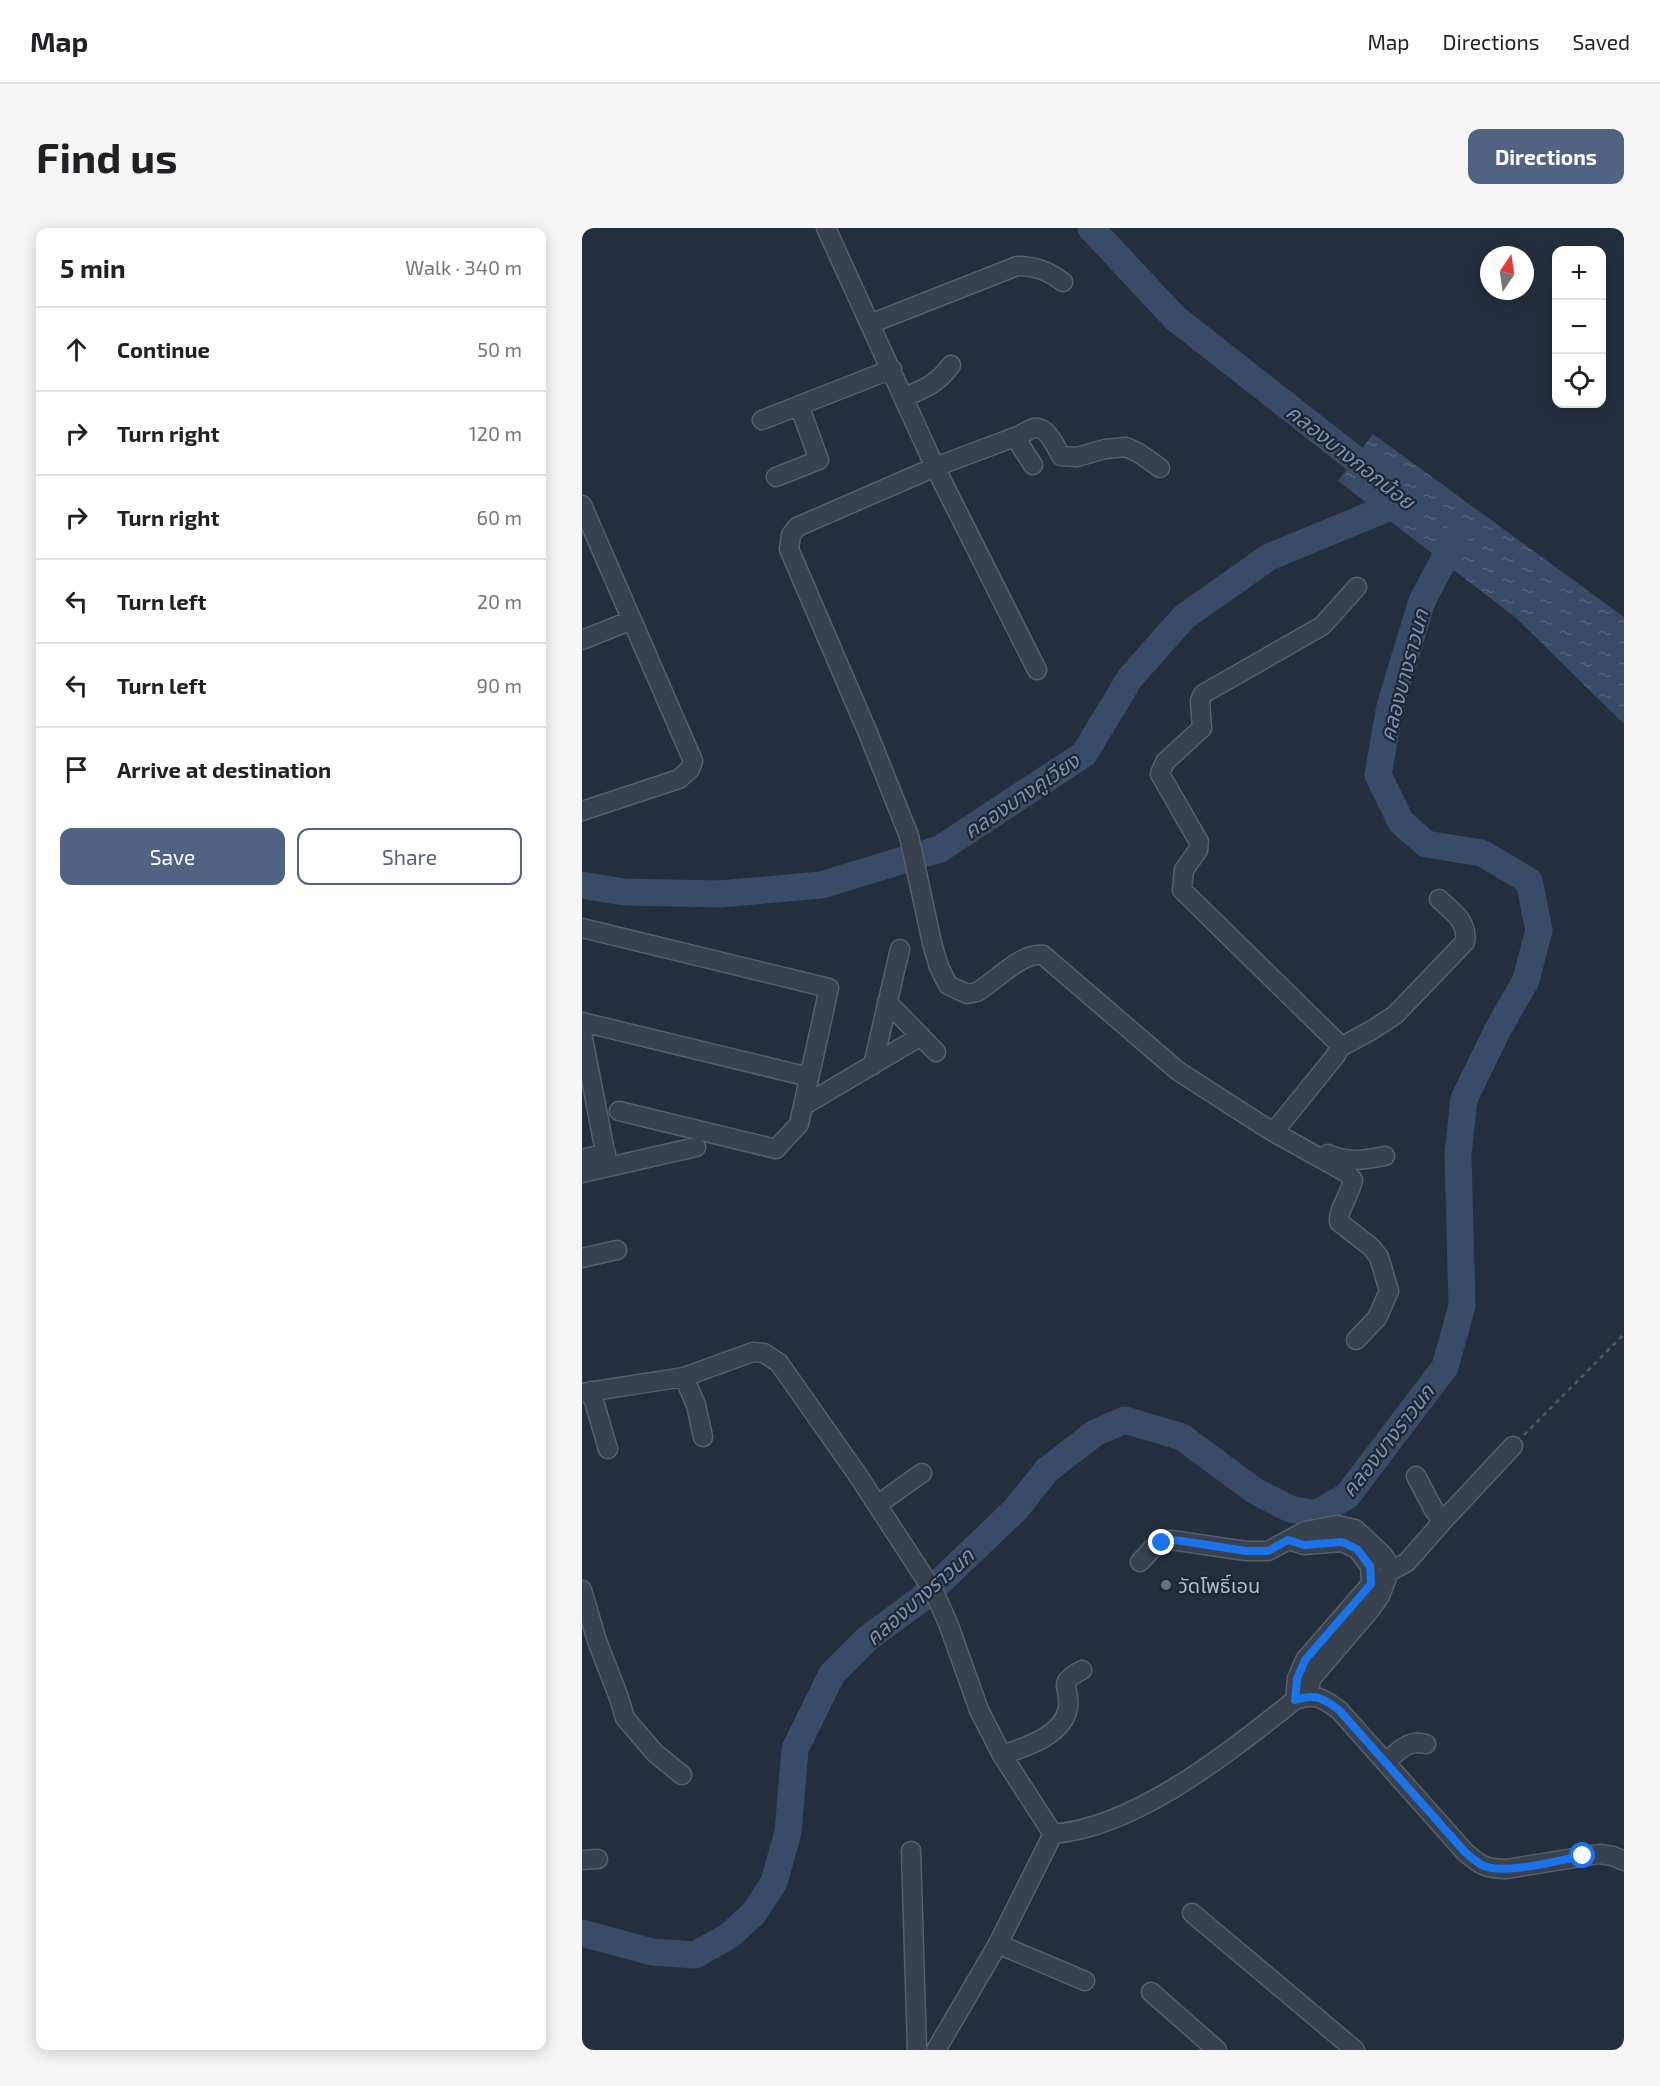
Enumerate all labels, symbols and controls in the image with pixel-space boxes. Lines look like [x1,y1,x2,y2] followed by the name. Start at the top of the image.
[30,24,88,58] text: Map
[1367,29,1410,54] text: Map
[1443,29,1539,54] text: Directions
[1572,29,1630,54] text: Saved
[1468,129,1624,184] button: Directions
[36,131,178,181] text: Find us
[1480,246,1534,300] north arrow
[1552,246,1606,408] map controls
[1552,246,1606,300] button: +
[60,252,126,283] text: 5 min
[405,255,522,279] text: Walk · 340 m
[1552,300,1606,354] button: −
[60,333,93,366] icon: ahead
[117,336,210,362] text: Continue
[477,337,522,361] text: 50 m
[1552,354,1606,408] button: locate
[1282,398,1421,515] water label: คลองบางกอกน้อย
[60,417,93,450] icon: right
[117,420,219,446] text: Turn right
[469,421,522,445] text: 120 m
[60,501,93,534] icon: right
[117,504,219,530] text: Turn right
[477,505,522,529] text: 60 m
[60,585,93,618] icon: left
[117,588,206,614] text: Turn left
[477,589,522,613] text: 20 m
[1373,605,1433,744] water label: คลองบางราวนก
[60,669,93,702] icon: left
[117,672,206,698] text: Turn left
[477,673,522,697] text: 90 m
[959,746,1086,844] water label: คลองบางคูเวียง
[60,753,93,786] icon: arrive
[117,756,331,782] text: Arrive at destination
[60,828,285,885] button: Save
[297,828,522,885] button: Share
[1336,1378,1439,1501] water label: คลองบางราวนก
[1148,1529,1174,1555] route end
[860,1541,979,1650] water label: คลองบางราวนก
[1178,1573,1260,1597] place label: วัดโพธิ์เอน
[1159,1578,1173,1592] marker: วัดโพธิ์เอน
[1569,1842,1595,1868] route start

